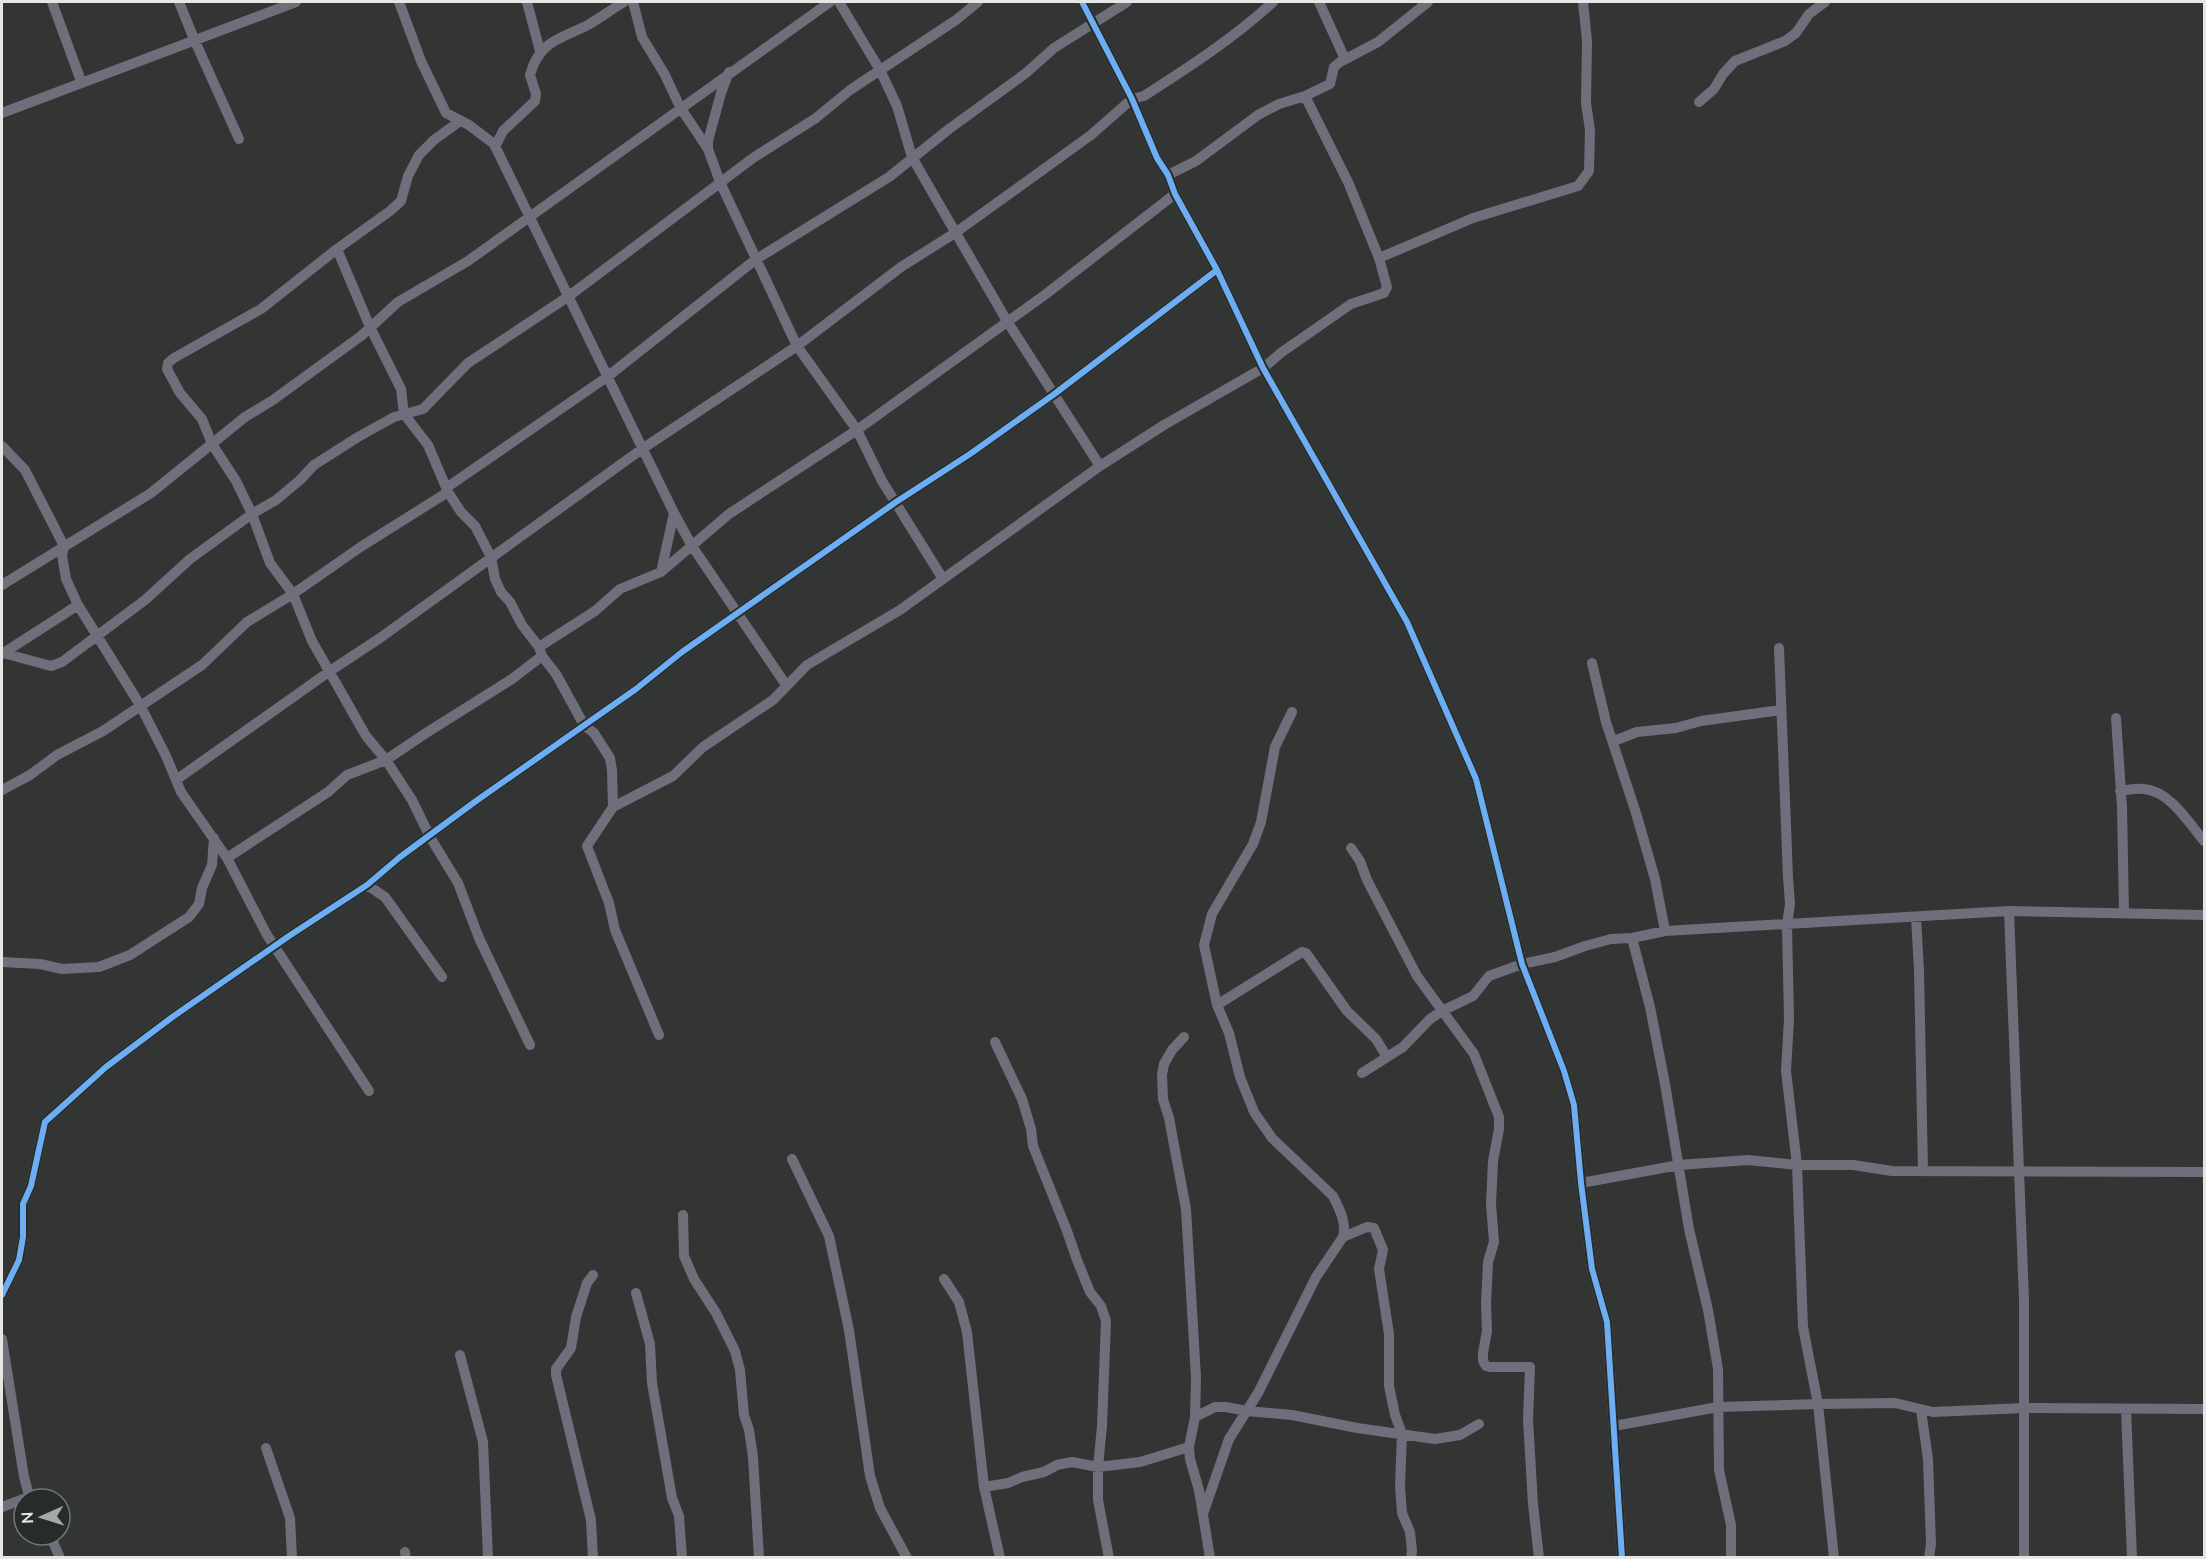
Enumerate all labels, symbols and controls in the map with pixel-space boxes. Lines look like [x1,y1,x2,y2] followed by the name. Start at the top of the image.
[12,1487,72,1547] north arrow
[17,1511,37,1524] text: N

